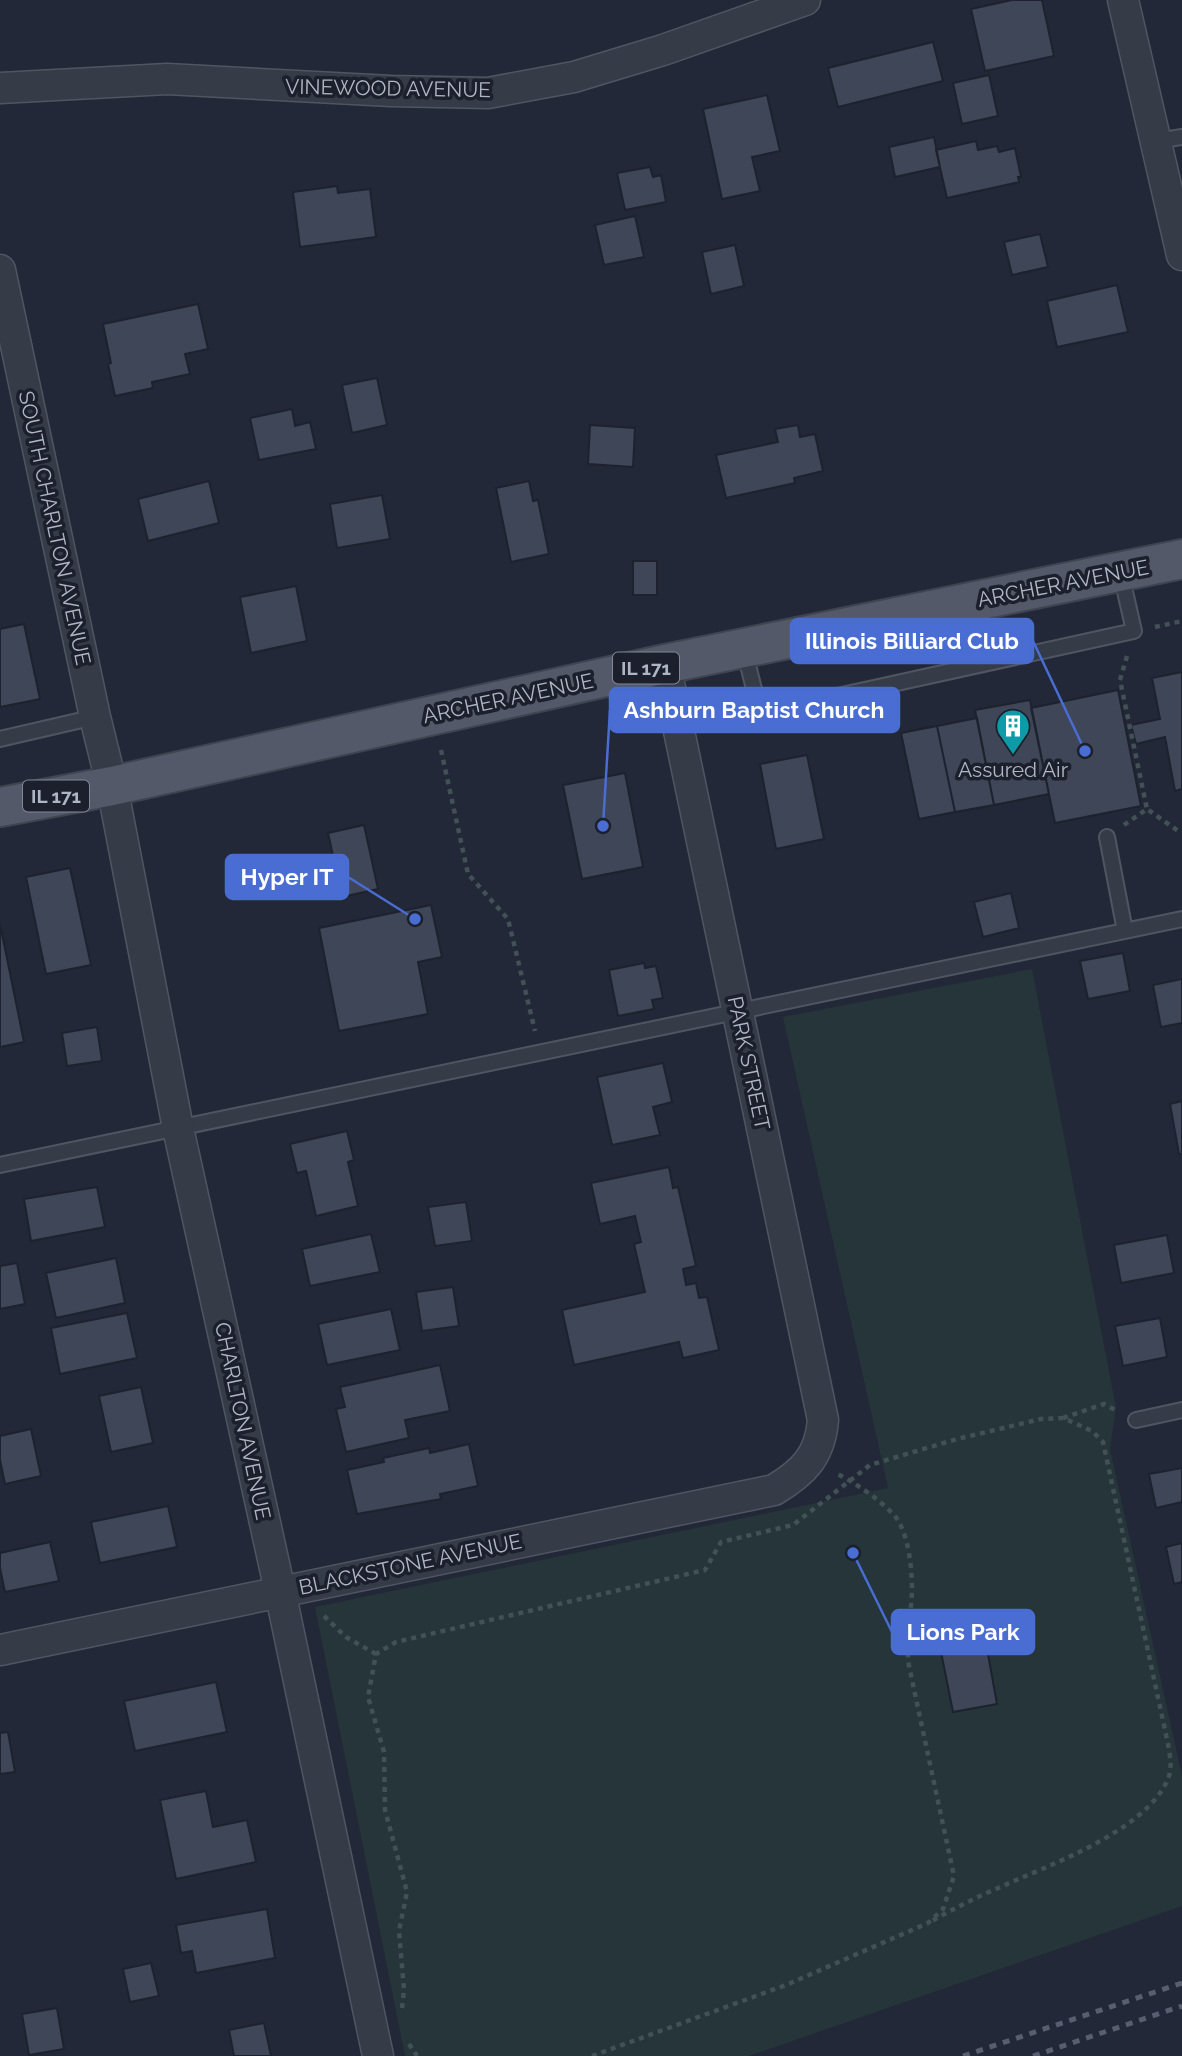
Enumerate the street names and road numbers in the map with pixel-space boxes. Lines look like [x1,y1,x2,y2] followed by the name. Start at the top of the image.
[285,74,491,102] street label: VINEWOOD AVENUE
[14,389,96,667] street label: SOUTH CHARLTON AVENUE
[975,554,1151,612] street label: ARCHER AVENUE
[613,652,679,684] road number: IL 171
[420,668,596,728] street label: ARCHER AVENUE
[23,780,89,811] road number: IL 171
[723,994,775,1132] street label: PARK STREET
[210,1320,276,1522] street label: CHARLTON AVENUE
[296,1528,524,1600] street label: BLACKSTONE AVENUE

